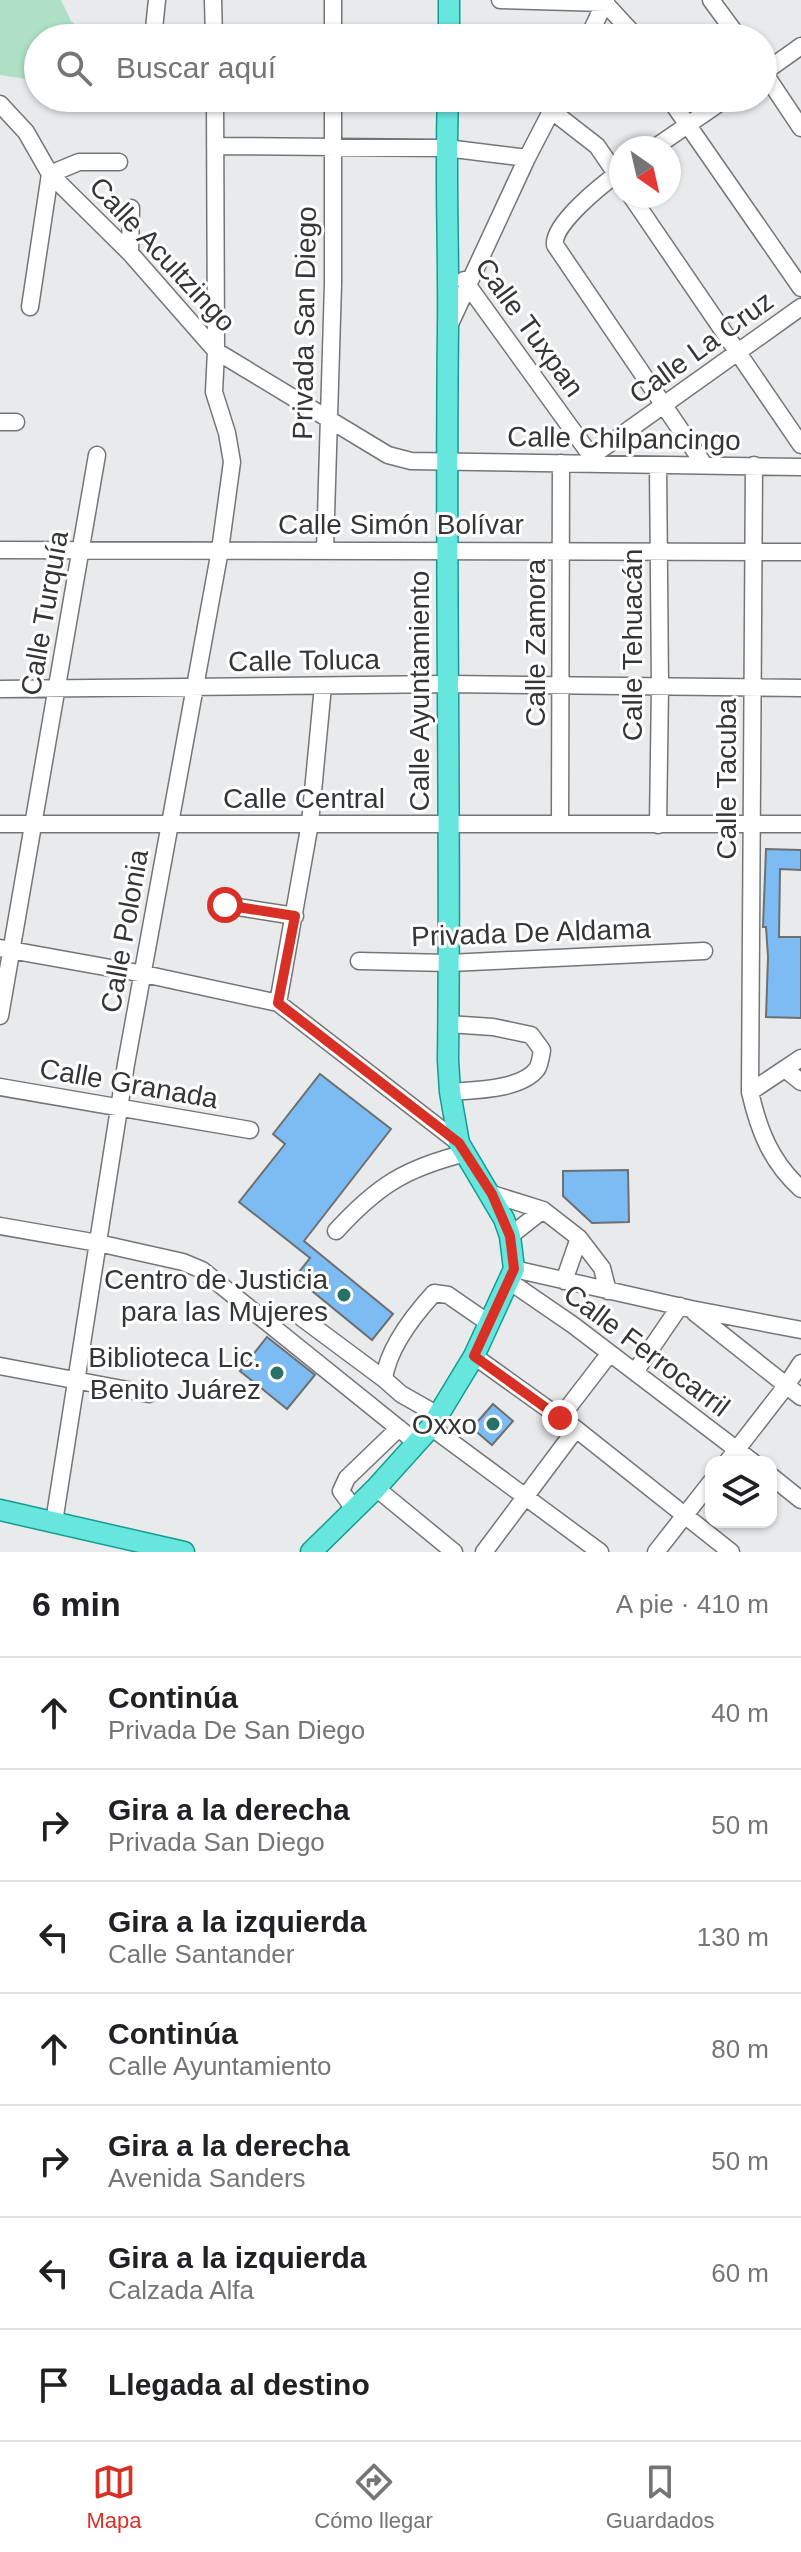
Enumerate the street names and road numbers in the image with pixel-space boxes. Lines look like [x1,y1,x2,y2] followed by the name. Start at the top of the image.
[83,171,242,338] street label: Calle Acultzingo
[287,206,322,440] street label: Privada San Diego
[469,252,590,403] street label: Calle Tuxpan
[624,285,779,410] street label: Calle La Cruz
[507,421,741,456] street label: Calle Chilpancingo
[278,509,524,540] street label: Calle Simón Bolívar
[15,528,74,698] street label: Calle Turquía
[617,549,648,741] street label: Calle Tehuacán
[520,559,551,727] street label: Calle Zamora
[404,571,435,811] street label: Calle Ayuntamiento
[228,644,381,677] street label: Calle Toluca
[711,698,742,860] street label: Calle Tacuba
[223,783,385,814] street label: Calle Central
[95,847,154,1015] street label: Calle Polonia
[411,913,652,952] street label: Privada De Aldama
[37,1053,221,1115] street label: Calle Granada
[558,1278,736,1423] street label: Calle Ferrocarril

